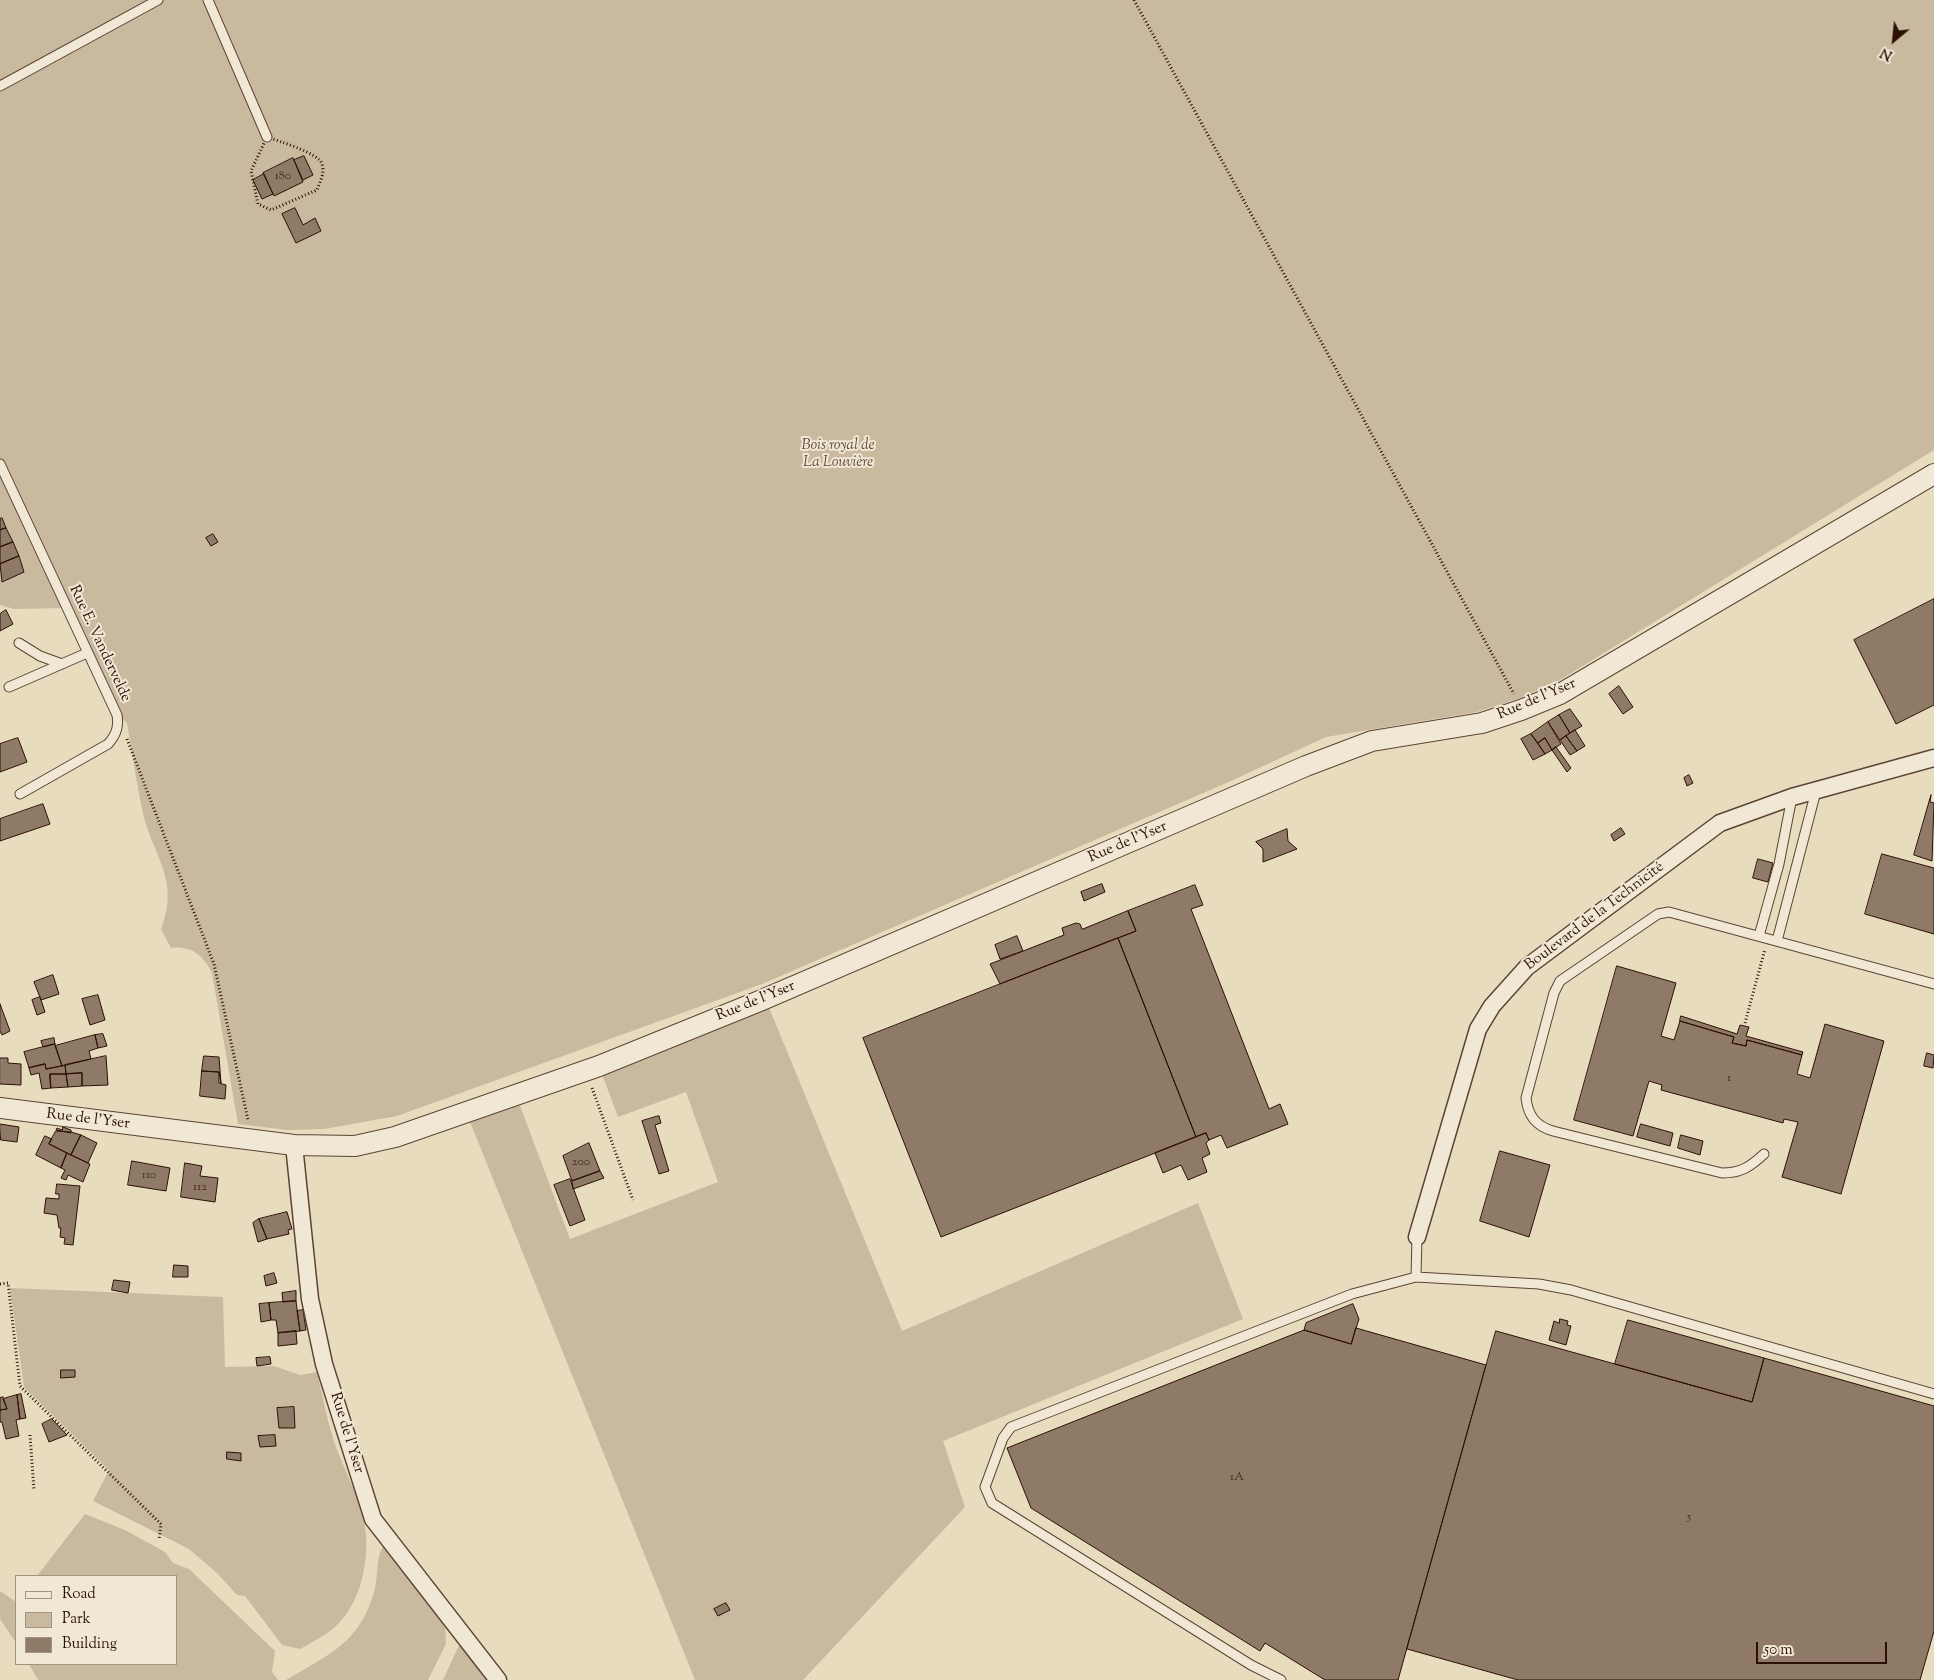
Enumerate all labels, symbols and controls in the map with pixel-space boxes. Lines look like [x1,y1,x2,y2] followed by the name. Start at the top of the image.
[1869,15,1919,65] north arrow
[1877,42,1897,65] text: N
[275,170,291,184] house number: 180
[801,437,875,472] park label: Bois royal de La Louvière
[64,583,134,705] street label: Rue E. Vandervelde
[1495,675,1579,725] street label: Rue de l'Yser
[1086,818,1170,868] street label: Rue de l'Yser
[1522,859,1668,975] street label: Boulevard de la Technicité
[714,978,798,1026] street label: Rue de l'Yser
[1727,1072,1731,1086] house number: 1
[45,1106,131,1134] street label: Rue de l'Yser
[572,1156,590,1170] house number: 200
[142,1169,156,1183] house number: 110
[193,1181,207,1195] house number: 112
[325,1390,367,1476] street label: Rue de l'Yser
[1230,1471,1244,1485] house number: 1A
[1687,1511,1691,1525] house number: 5
[15,1575,178,1665] legend
[62,1584,96,1605] text: Road
[62,1609,91,1630] text: Park
[1759,1632,1890,1664] scale bar
[62,1634,117,1655] text: Building
[1764,1640,1793,1661] text: 50 m

